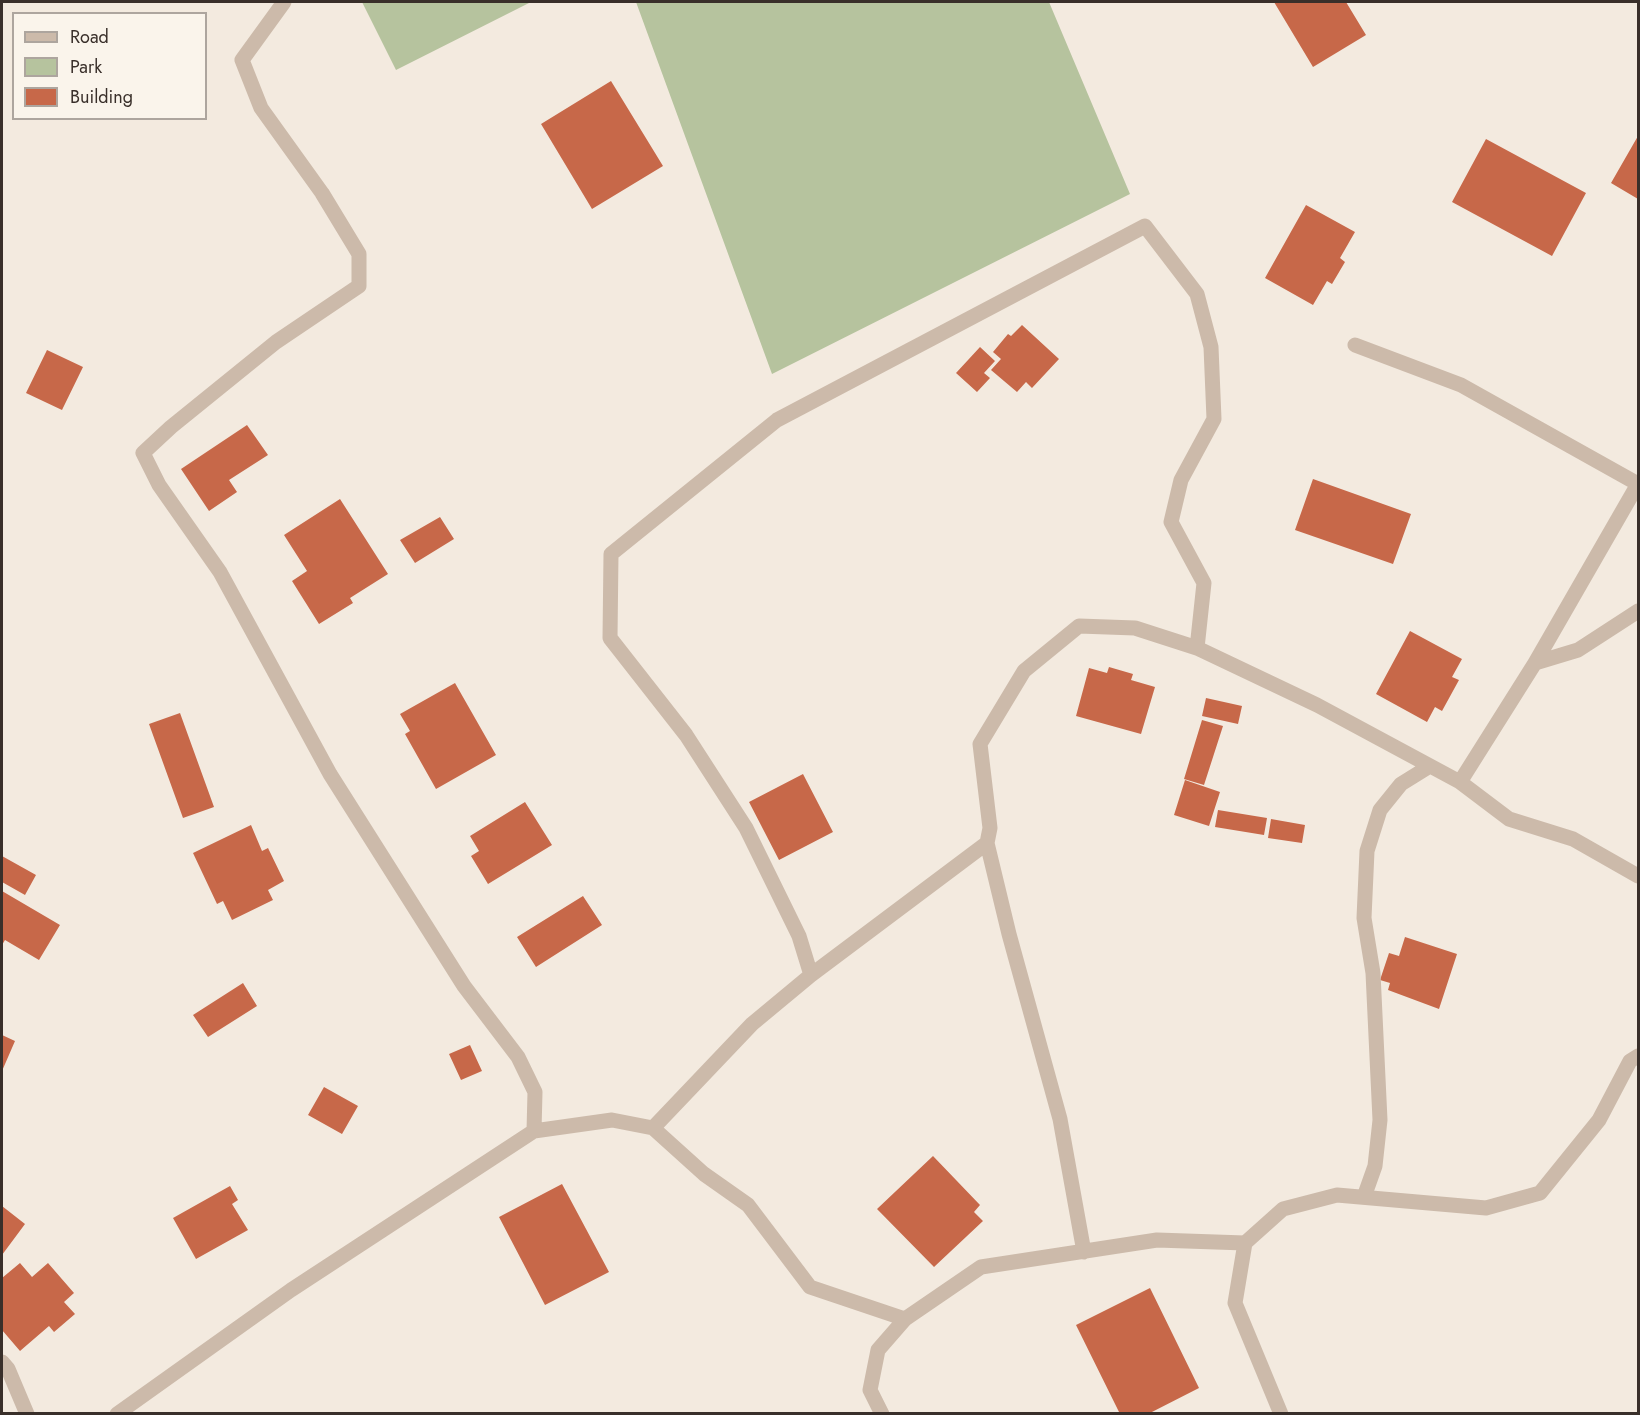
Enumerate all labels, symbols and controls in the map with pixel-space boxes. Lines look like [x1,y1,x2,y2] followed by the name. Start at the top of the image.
[12,12,207,120] legend
[70,24,109,50] text: Road
[70,54,102,80] text: Park
[70,84,133,110] text: Building

